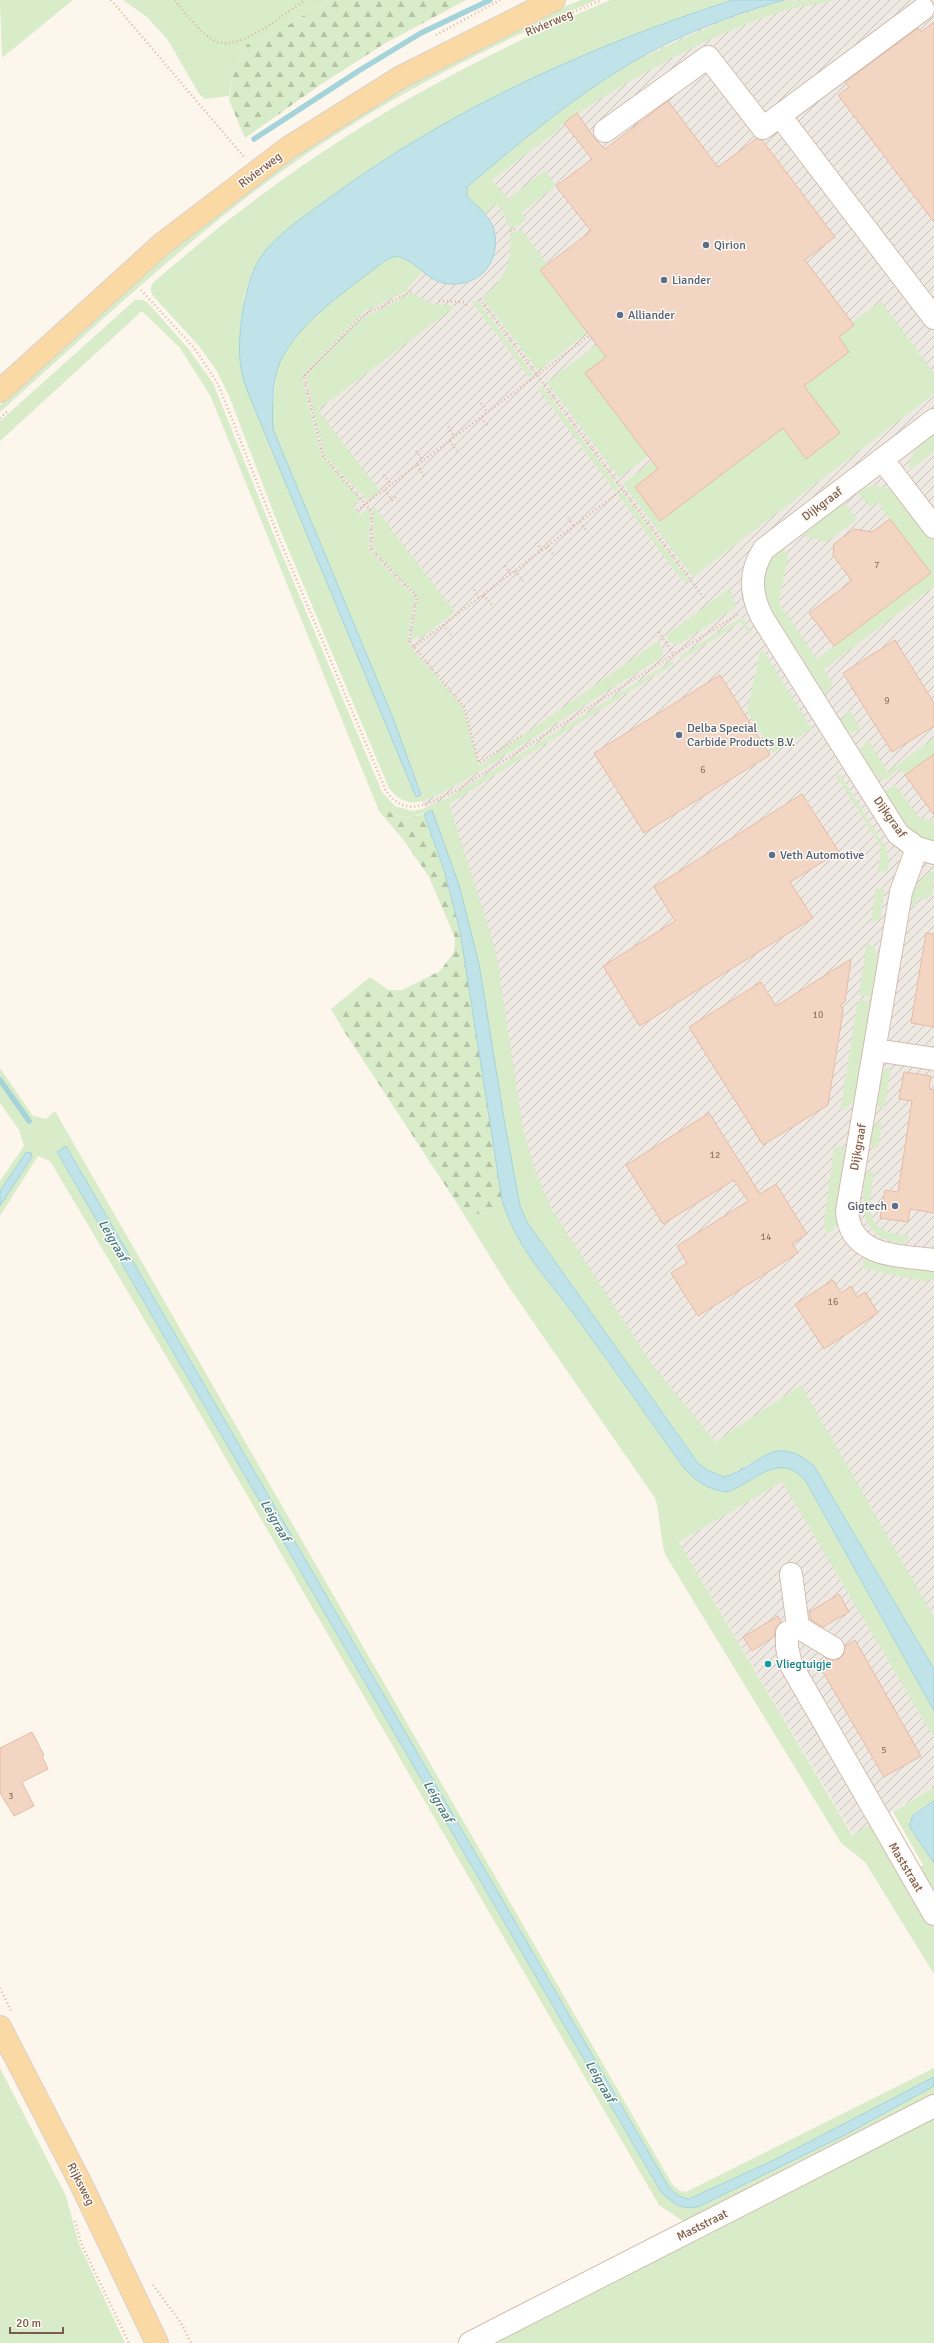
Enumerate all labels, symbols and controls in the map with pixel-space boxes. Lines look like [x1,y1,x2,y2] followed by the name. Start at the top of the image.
[523,7,575,40] street label: Rivierweg
[236,149,285,192] street label: Rivierweg
[714,238,746,253] place label: Qirion
[701,240,711,250] marker: Qirion
[672,273,711,288] place label: Liander
[659,275,669,285] marker: Liander
[628,308,675,323] place label: Alliander
[615,310,625,320] marker: Alliander
[799,484,846,525] street label: Dijkgraaf
[874,559,880,571] house number: 7
[884,695,890,707] house number: 9
[687,721,795,750] place label: Delba Special Carbide Products B.V.
[674,730,684,740] marker: Delba Special Carbide Products B.V.
[700,764,706,776] house number: 6
[870,794,910,842] street label: Dijkgraaf
[780,848,864,863] place label: Veth Automotive
[767,850,777,860] marker: Veth Automotive
[813,1009,823,1021] house number: 10
[847,1122,870,1172] street label: Dijkgraaf
[710,1149,720,1161] house number: 12
[847,1199,887,1214] place label: Gigtech
[890,1201,900,1211] marker: Gigtech
[95,1217,133,1267] water label: Leigraaf
[761,1231,772,1243] house number: 14
[828,1296,838,1308] house number: 16
[257,1497,295,1547] water label: Leigraaf
[776,1657,832,1672] place label: Vliegtuigje
[763,1659,773,1669] marker: Vliegtuigje
[881,1744,887,1756] house number: 5
[420,1778,458,1828] water label: Leigraaf
[8,1790,14,1802] house number: 3
[885,1840,926,1895] street label: Maststraat
[582,2058,620,2108] water label: Leigraaf
[63,2160,98,2208] street label: Rijksweg
[674,2206,730,2245] street label: Maststraat
[10,2309,63,2335] scale bar
[16,2316,41,2331] text: 20 m

